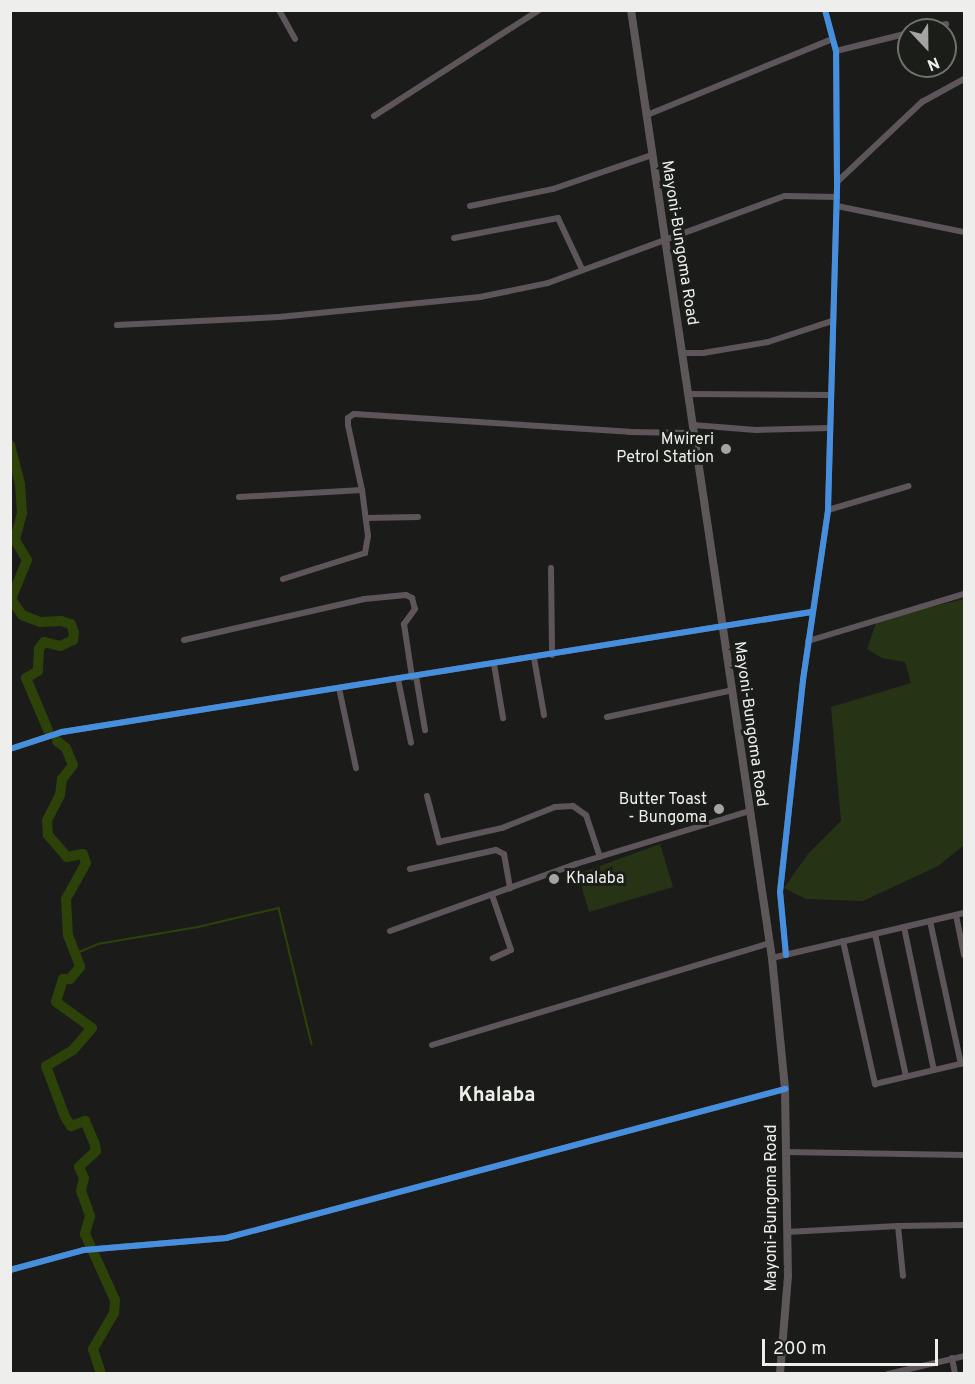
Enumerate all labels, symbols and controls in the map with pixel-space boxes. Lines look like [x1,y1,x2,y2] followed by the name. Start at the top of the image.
[897,18,957,78] north arrow
[924,51,942,74] text: N
[656,159,702,327] street label: Mayoni-Bungoma Road
[616,430,714,468] place label: Mwireri Petrol Station
[719,442,733,456] marker: Mwireri Petrol Station
[729,640,771,808] street label: Mayoni-Bungoma Road
[618,790,707,828] place label: Butter Toast - Bungoma
[712,802,726,816] marker: Butter Toast - Bungoma
[566,869,624,889] place label: Khalaba
[547,872,561,886] marker: Khalaba
[459,1084,535,1108] district label: Khalaba
[762,1125,782,1291] street label: Mayoni-Bungoma Road
[765,1327,940,1365] scale bar
[773,1338,826,1361] text: 200 m

